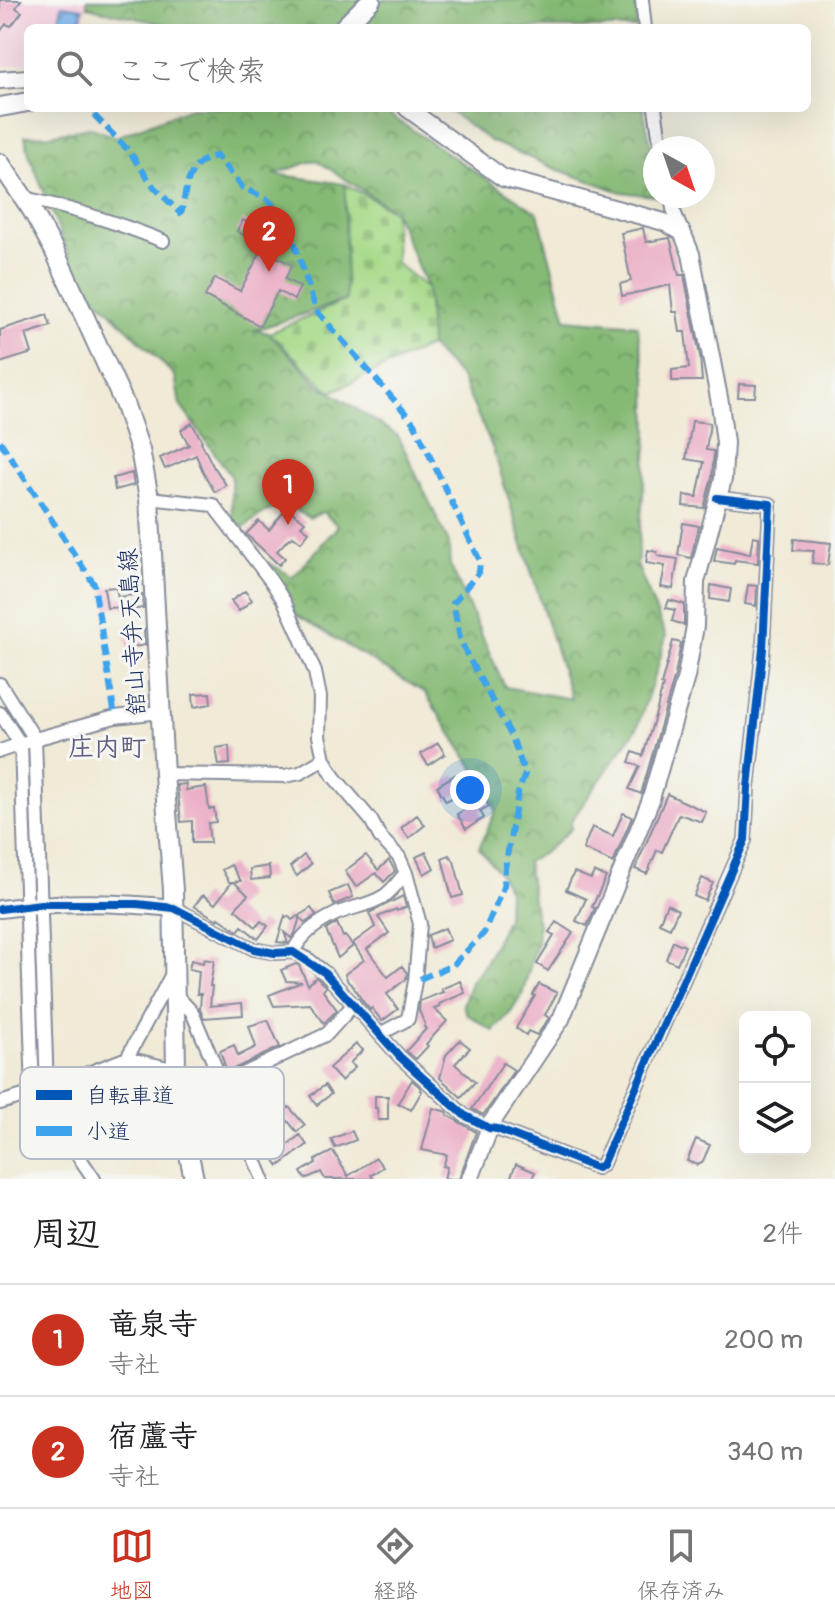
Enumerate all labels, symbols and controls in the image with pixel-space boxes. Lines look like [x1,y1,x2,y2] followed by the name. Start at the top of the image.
[24,24,811,112] search box
[52,46,96,90] icon: search
[116,53,266,90] text: ここで検索
[643,136,715,208] north arrow
[243,206,295,272] pin: 2
[262,459,314,525] pin: 1
[114,547,151,717] street label: 舘山寺弁天島線
[68,732,146,764] district label: 庄内町
[450,770,490,810] your location
[739,1011,811,1155] map controls
[739,1011,811,1083] button: locate
[20,1067,284,1159] legend
[86,1082,174,1110] text: 自転車道
[739,1083,811,1155] button: layers
[86,1118,130,1146] text: 小道
[32,1213,100,1256] text: 周辺
[762,1218,803,1250] text: 2件
[108,1306,198,1343] text: 竜泉寺
[53,1324,63,1356] text: 1
[724,1324,803,1356] text: 200 m
[108,1349,160,1381] text: 寺社
[108,1418,198,1455] text: 宿蘆寺
[51,1436,65,1468] text: 2
[727,1436,803,1468] text: 340 m
[108,1461,160,1493] text: 寺社
[110,1524,154,1605] tab: 地図
[373,1524,417,1605] tab: 経路
[637,1524,725,1605] tab: 保存済み

